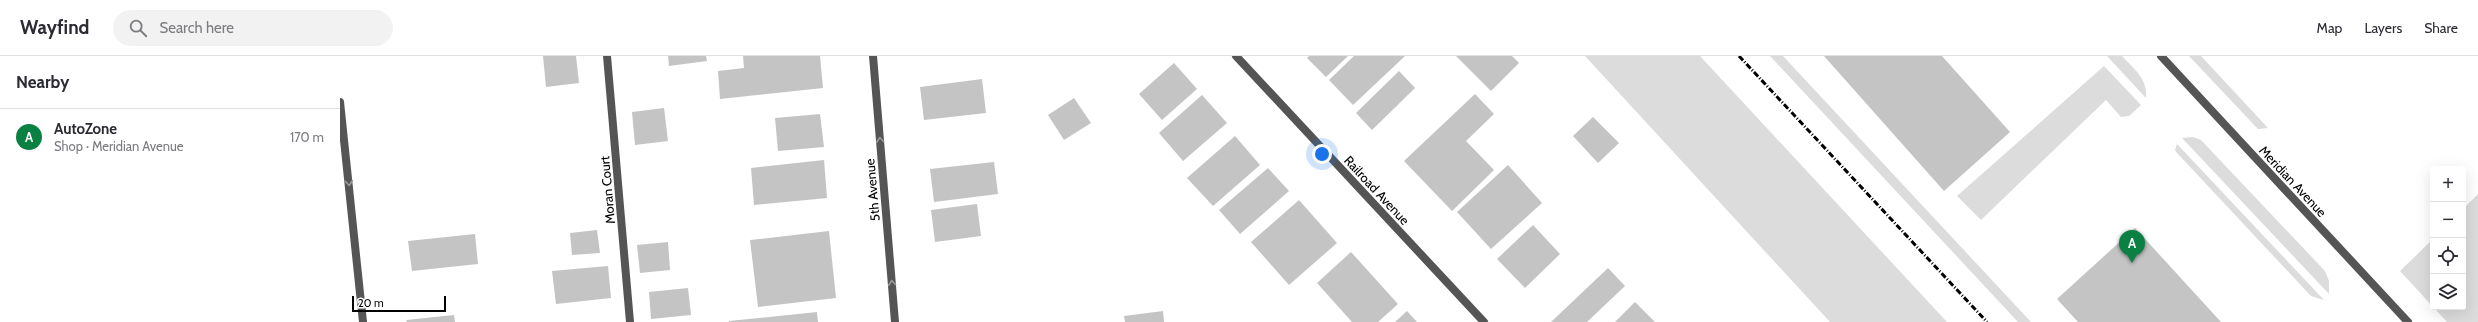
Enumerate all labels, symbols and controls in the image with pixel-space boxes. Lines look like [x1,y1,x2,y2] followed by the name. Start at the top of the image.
[113,10,393,46] search box
[20,16,89,39] text: Wayfind
[127,17,149,39] icon: search
[159,19,234,37] text: Search here
[2317,19,2342,37] text: Map
[2364,19,2402,37] text: Layers
[2424,19,2458,37] text: Share
[16,72,69,92] text: Nearby
[54,120,117,138] text: AutoZone
[25,129,33,145] text: A
[290,129,324,145] text: 170 m
[875,137,884,143] one-way arrow
[54,138,183,154] text: Shop · Meridian Avenue
[2256,142,2330,220] street label: Meridian Avenue
[1312,144,1332,164] your location
[1341,152,1413,228] street label: Railroad Avenue
[596,155,618,225] street label: Moran Court
[861,158,883,222] street label: 5th Avenue
[2430,166,2466,310] map controls
[2430,166,2466,202] button: +
[344,180,353,186] one-way arrow
[2430,202,2466,238] button: −
[2119,230,2145,263] pin: A
[2430,238,2466,274] button: locate
[2430,274,2466,310] button: layers
[887,280,896,286] one-way arrow
[352,294,446,313] scale bar
[358,296,384,310] text: 20 m

